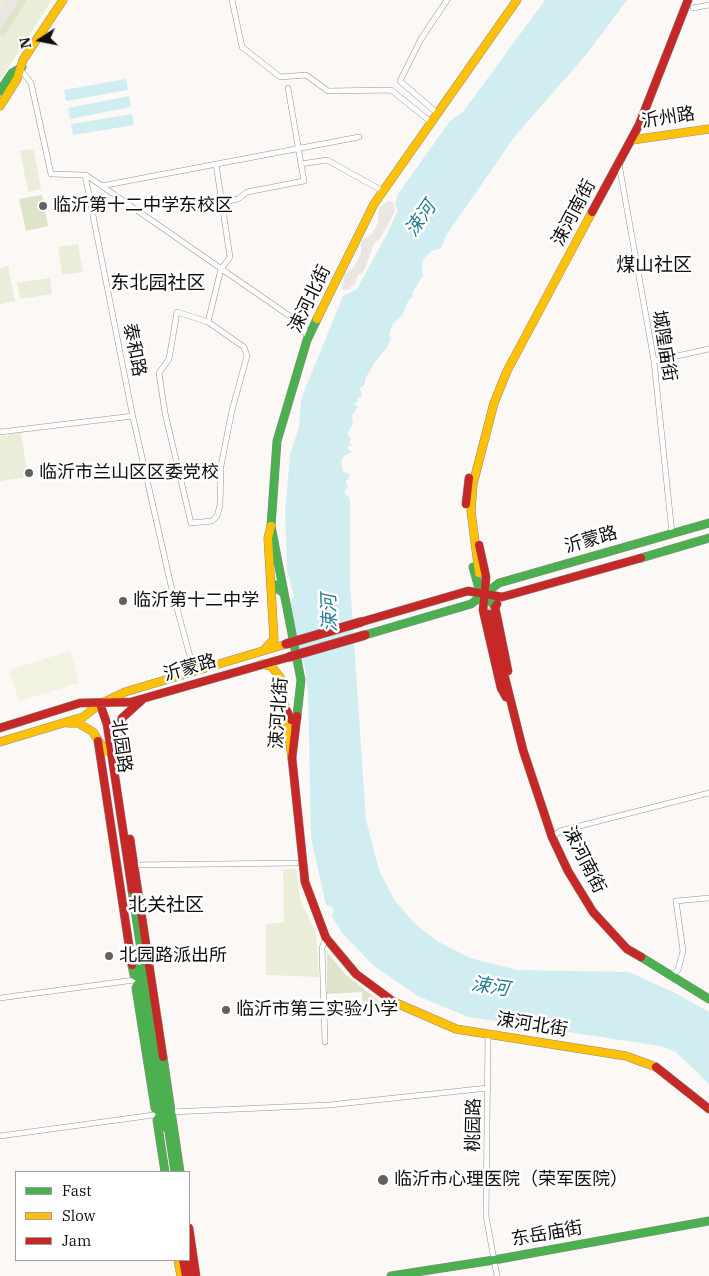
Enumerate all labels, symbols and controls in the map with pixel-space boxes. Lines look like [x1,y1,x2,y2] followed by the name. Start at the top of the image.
[15,15,65,65] north arrow
[15,36,35,50] text: N
[640,103,696,133] street label: 沂州路
[548,176,600,250] street label: 涑河南街
[53,195,233,217] place label: 临沂第十二中学东校区
[401,197,441,241] water label: 涑河
[37,200,49,212] marker: 临沂第十二中学东校区
[616,255,692,277] district label: 煤山社区
[285,262,335,336] street label: 涑河北街
[111,273,205,295] district label: 东北园社区
[648,309,680,383] street label: 城隍庙街
[118,321,150,379] street label: 泰和路
[39,462,219,484] place label: 临沂市兰山区区委党校
[23,467,35,479] marker: 临沂市兰山区区委党校
[562,522,620,558] street label: 沂蒙路
[133,590,259,612] place label: 临沂第十二中学
[318,594,342,632] water label: 涑河
[117,595,129,607] marker: 临沂第十二中学
[161,650,219,686] street label: 沂蒙路
[266,676,292,750] street label: 涑河北街
[107,718,135,774] street label: 北园路
[558,823,610,897] street label: 涑河南街
[128,895,204,917] district label: 北关社区
[119,945,227,967] place label: 北园路派出所
[103,950,115,962] marker: 北园路派出所
[469,973,511,1001] water label: 涑河
[236,999,398,1021] place label: 临沂市第三实验小学
[220,1004,232,1016] marker: 临沂市第三实验小学
[495,1009,569,1041] street label: 涑河北街
[463,1098,485,1152] street label: 桃园路
[394,1169,628,1191] place label: 临沂市心理医院（荣军医院）
[15,1171,190,1261] legend
[376,1173,390,1187] marker: 临沂市心理医院（荣军医院）
[62,1181,92,1200] text: Fast
[62,1206,95,1225] text: Slow
[510,1217,584,1251] street label: 东岳庙街
[62,1231,91,1250] text: Jam

